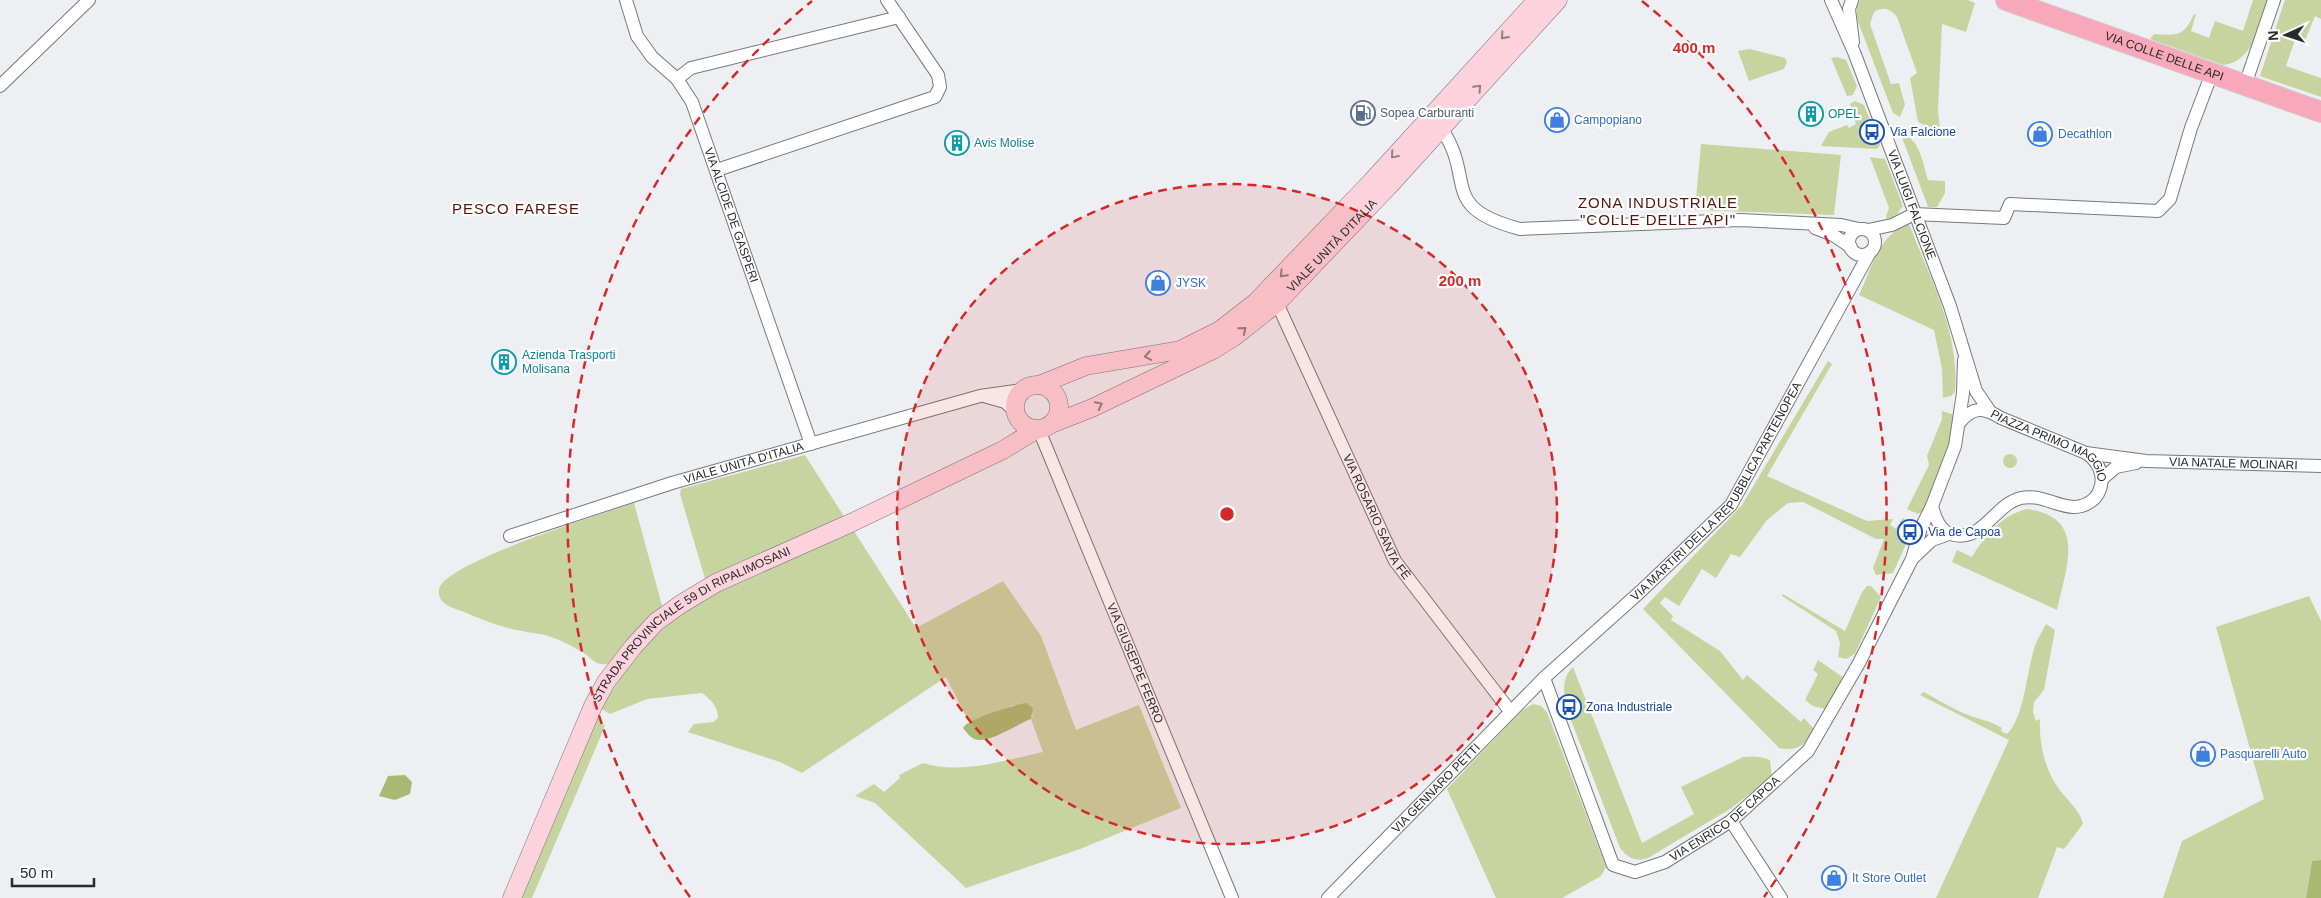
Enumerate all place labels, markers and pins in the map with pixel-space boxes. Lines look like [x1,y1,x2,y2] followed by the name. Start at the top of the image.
[1350,100,1376,126] fuel station icon: Sopea Carburanti
[1798,101,1824,127] building icon: OPEL
[1380,106,1474,120] place label: Sopea Carburanti
[1544,107,1570,133] shop icon: Campopiano
[1828,107,1860,121] place label: OPEL
[1574,113,1642,127] place label: Campopiano
[1859,119,1885,145] bus stop icon: Via Falcione
[2027,121,2053,147] shop icon: Decathlon
[1890,125,1956,139] place label: Via Falcione
[2058,127,2112,141] place label: Decathlon
[944,130,970,156] building icon: Avis Molise
[974,136,1035,150] place label: Avis Molise
[1145,270,1171,296] shop icon: JYSK
[1176,276,1206,290] place label: JYSK
[522,348,615,376] place label: Azienda Trasporti Molisana
[491,349,517,375] building icon: Azienda Trasporti Molisana
[1218,505,1236,523] centre of rings
[1897,519,1923,545] bus stop icon: Via de Capoa
[1928,525,2001,539] place label: Via de Capoa
[1556,694,1582,720] bus stop icon: Zona Industriale
[1586,700,1672,714] place label: Zona Industriale
[2190,741,2216,767] shop icon: Pasquarelli Auto
[2220,747,2307,761] place label: Pasquarelli Auto
[1821,865,1847,891] shop icon: It Store Outlet
[1852,871,1927,885] place label: It Store Outlet

